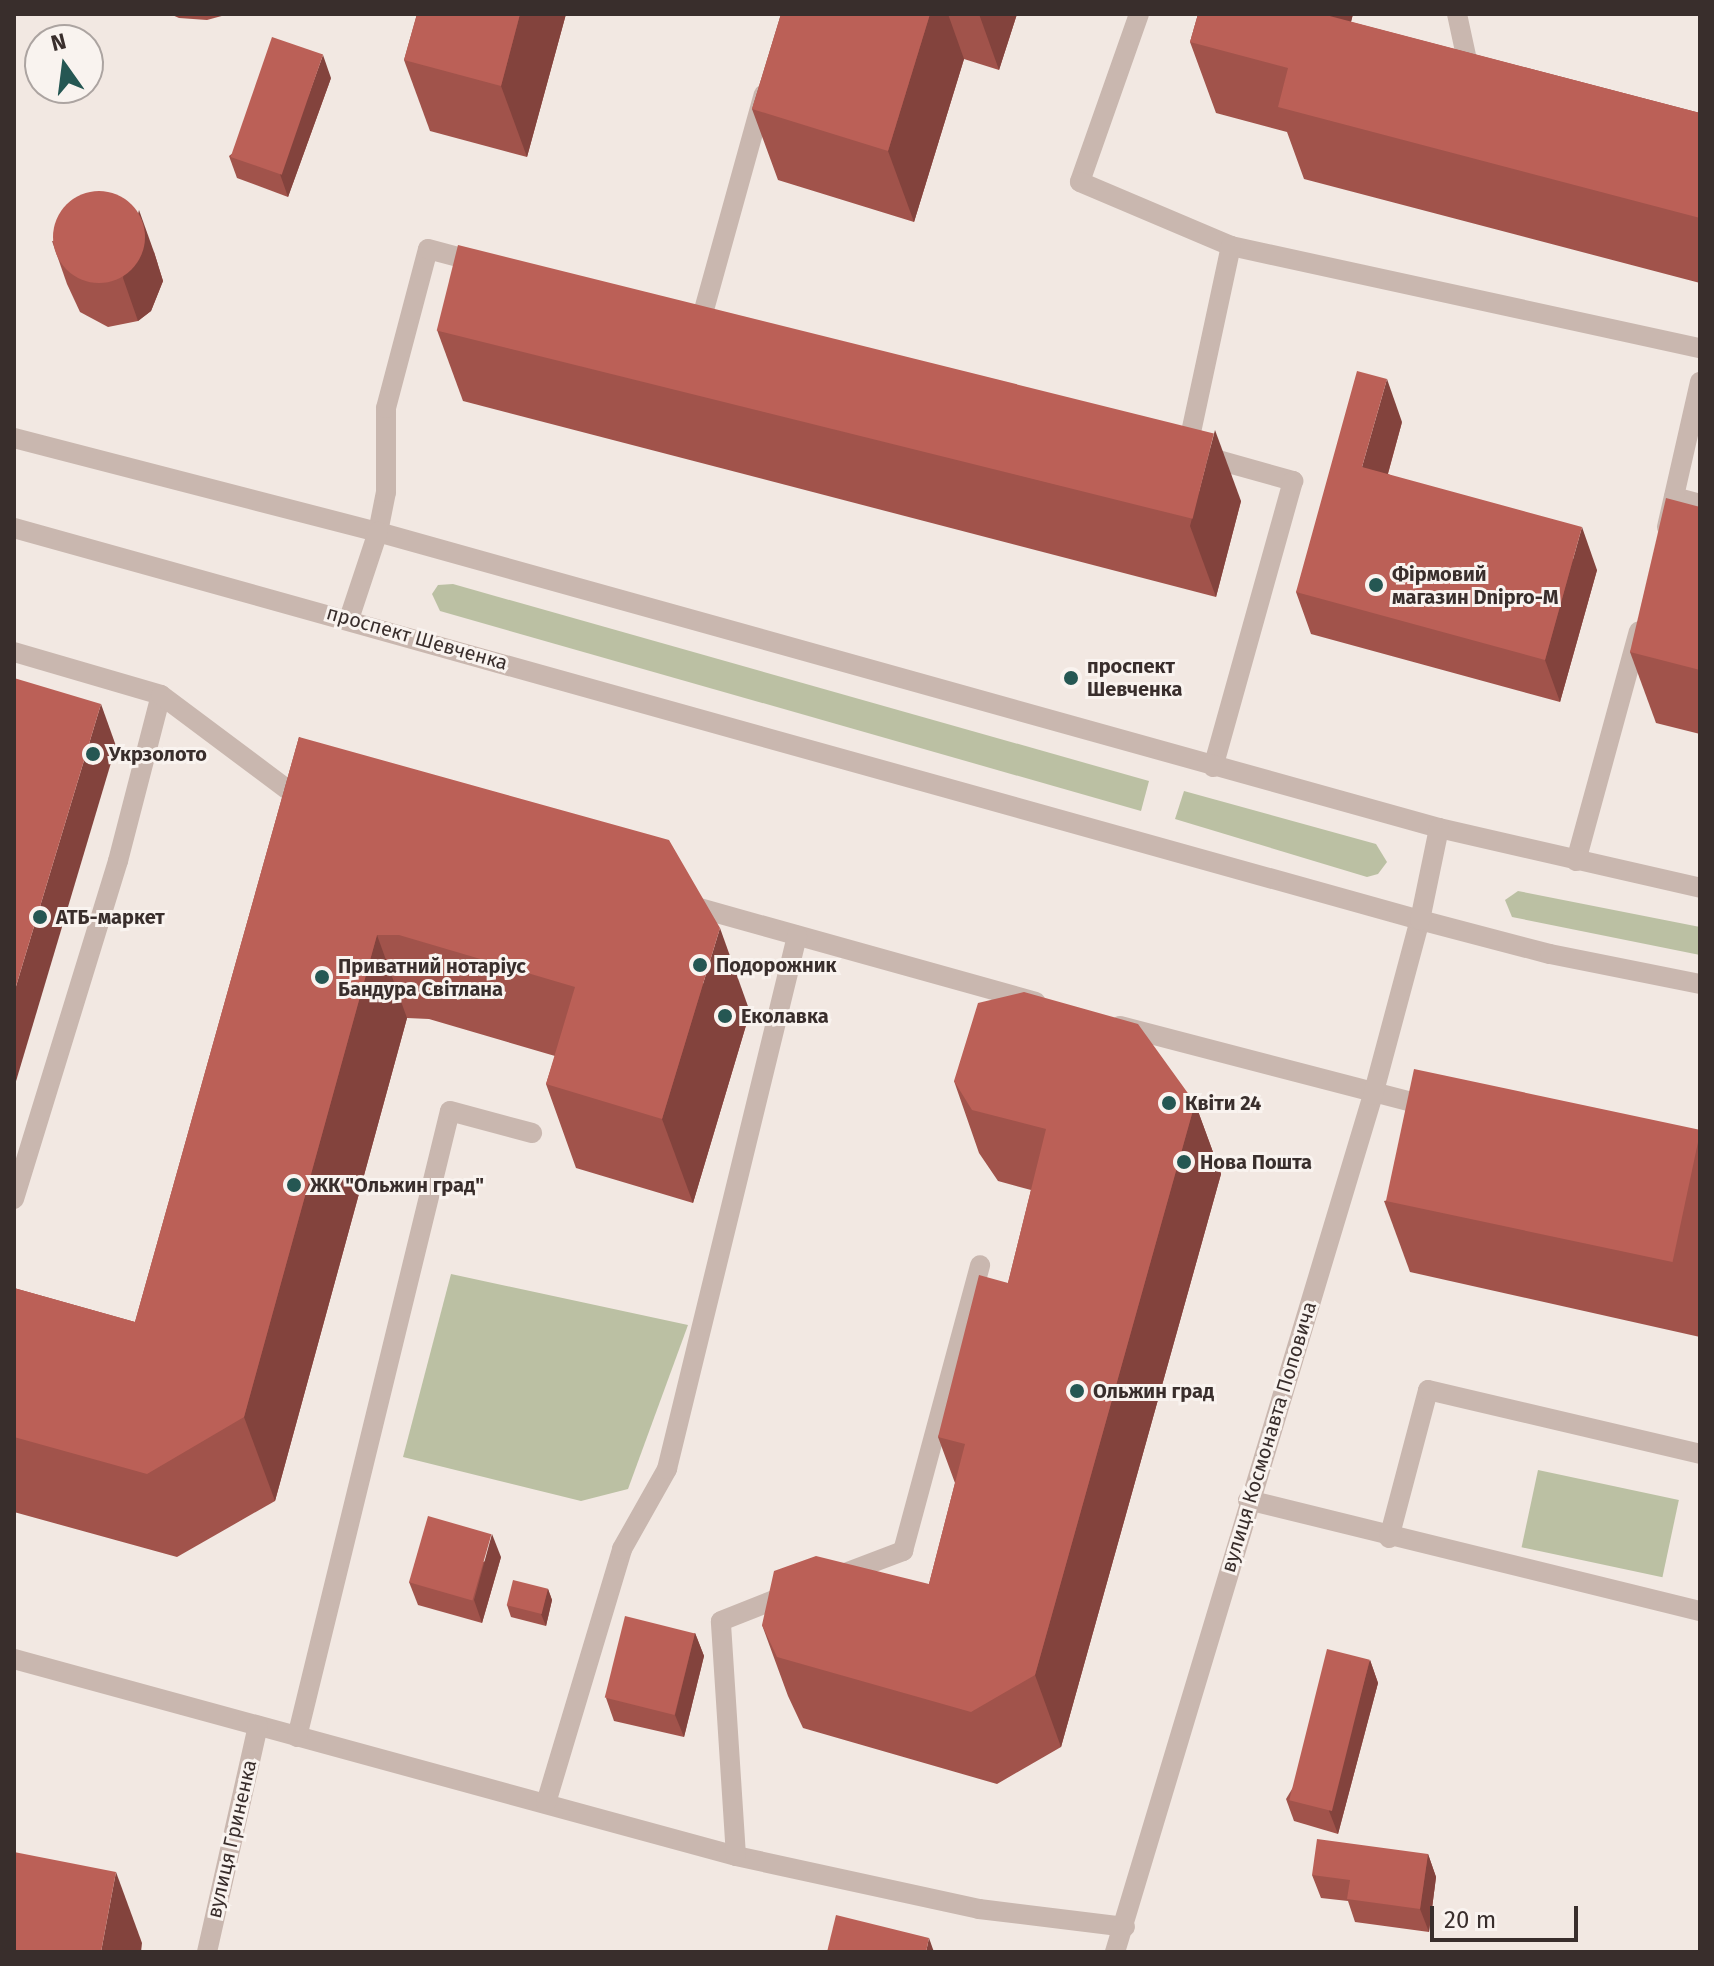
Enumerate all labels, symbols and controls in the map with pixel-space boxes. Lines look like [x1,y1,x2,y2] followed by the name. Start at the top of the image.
[24,24,104,104] north arrow
[48,27,69,57] text: N
[1392,562,1559,609] place label: Фірмовий магазин Dnipro-M
[1367,576,1385,594] marker: Фірмовий магазин Dnipro-M
[324,601,510,675] street label: проспект Шевченка
[1087,654,1182,701] place label: проспект Шевченка
[1062,669,1080,687] marker: проспект Шевченка
[109,742,207,766] place label: Укрзолото
[84,745,102,763] marker: Укрзолото
[56,905,165,929] place label: АТБ-маркет
[31,908,49,926] marker: АТБ-маркет
[716,953,836,977] place label: Подорожник
[338,954,526,1001] place label: Приватний нотаріус Бандура Світлана
[691,956,709,974] marker: Подорожник
[313,968,331,986] marker: Приватний нотаріус Бандура Світлана
[741,1004,829,1028] place label: Еколавка
[716,1007,734,1025] marker: Еколавка
[1185,1091,1261,1115] place label: Квіти 24
[1160,1094,1178,1112] marker: Квіти 24
[1200,1150,1312,1174] place label: Нова Пошта
[1175,1153,1193,1171] marker: Нова Пошта
[310,1173,484,1197] place label: ЖК "Ольжин град"
[285,1176,303,1194] marker: ЖК "Ольжин град"
[1216,1299,1322,1575] street label: вулиця Космонавта Поповича
[1093,1379,1214,1403] place label: Ольжин град
[1068,1382,1086,1400] marker: Ольжин град
[202,1757,262,1921] street label: вулиця Гриненка
[1434,1890,1582,1940] scale bar
[1444,1906,1496,1934] text: 20 m

